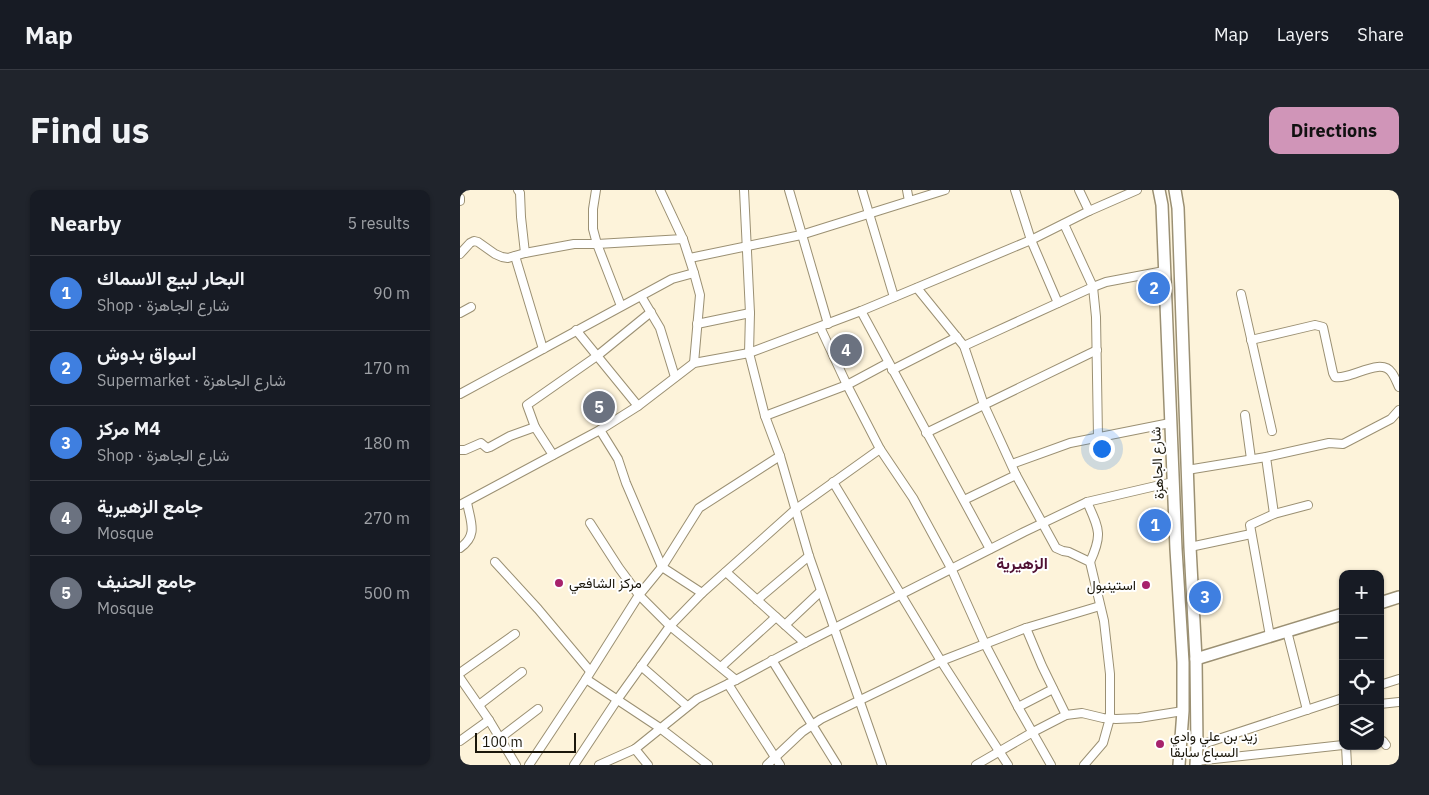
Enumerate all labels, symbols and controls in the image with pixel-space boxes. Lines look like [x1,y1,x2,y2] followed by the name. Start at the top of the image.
[25,19,73,51] text: Map
[1214,23,1249,46] text: Map
[1277,23,1329,46] text: Layers
[1357,23,1404,46] text: Share
[30,107,149,153] text: Find us
[1269,107,1399,154] button: Directions
[50,209,121,237] text: Nearby
[347,213,410,233] text: 5 results
[97,266,245,290] text: البحار لبيع الاسماك
[1138,269,1170,307] pin: 2
[61,283,71,303] text: 1
[373,283,410,303] text: 90 m
[97,295,229,315] text: Shop · شارع الجاهزة
[830,331,862,369] pin: 4
[97,341,196,365] text: اسواق بدوش
[61,358,71,378] text: 2
[363,358,410,378] text: 170 m
[97,370,286,390] text: Supermarket · شارع الجاهزة
[583,388,615,426] pin: 5
[97,416,161,440] text: مركز M4
[1146,426,1170,500] street label: شارع الجاهزة
[61,433,71,453] text: 3
[363,433,410,453] text: 180 m
[1089,436,1115,462] your location
[97,445,229,465] text: Shop · شارع الجاهزة
[97,494,203,518] text: جامع الزهيرية
[1139,506,1171,544] pin: 1
[61,508,71,528] text: 4
[363,508,410,528] text: 270 m
[97,523,154,543] text: Mosque
[996,553,1048,574] district label: الزهيرية
[97,569,196,593] text: جامع الحنيف
[1339,570,1384,750] map controls
[1339,570,1384,615] button: +
[569,574,642,595] place label: مركز الشافعي
[1087,576,1136,595] place label: استينبول
[553,577,565,589] marker: مركز الشافعي
[1189,578,1221,616] pin: 3
[1140,579,1152,591] marker: استينبول
[61,583,71,603] text: 5
[363,583,410,603] text: 500 m
[97,598,154,618] text: Mosque
[1339,615,1384,660] button: −
[1339,660,1384,705] button: locate
[1339,705,1384,750] button: layers
[1170,727,1258,763] place label: زيد بن علي وادي السباع سابقا
[475,730,576,753] scale bar
[482,733,523,751] text: 100 m
[1154,738,1166,750] marker: زيد بن علي وادي السباع سابقا

